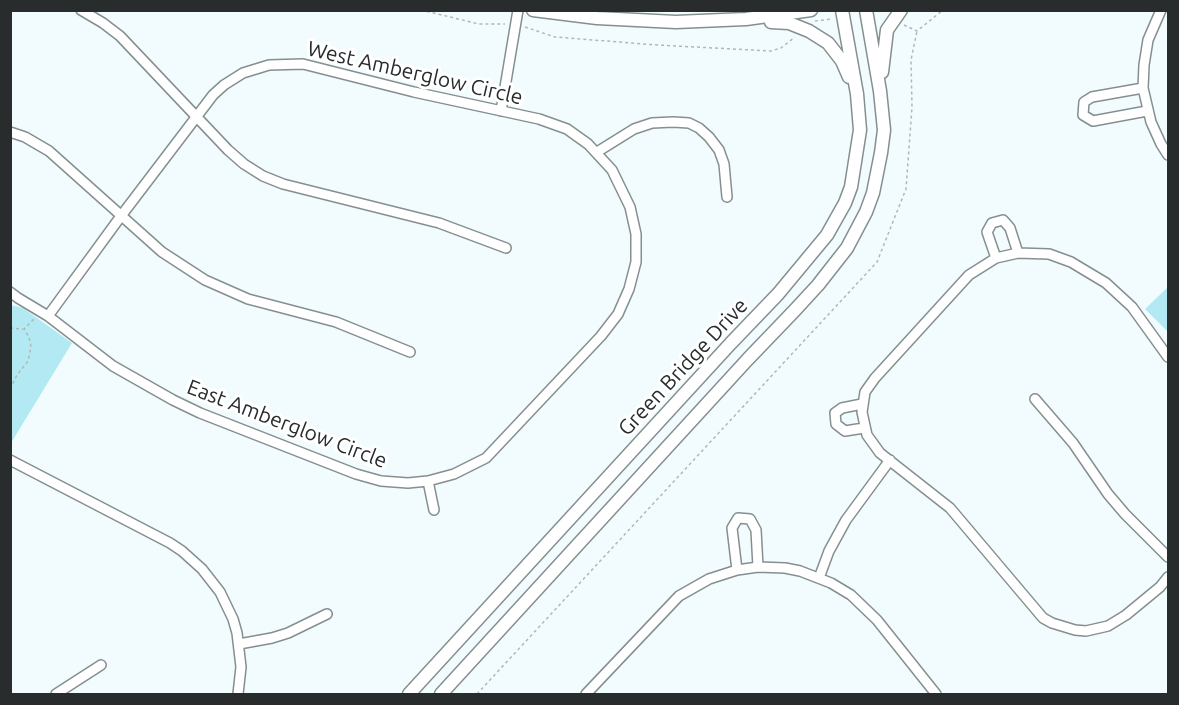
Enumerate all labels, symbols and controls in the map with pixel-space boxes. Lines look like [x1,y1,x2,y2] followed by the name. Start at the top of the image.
[305,36,525,110] street label: West Amberglow Circle
[613,293,753,441] street label: Green Bridge Drive
[184,374,390,474] street label: East Amberglow Circle

